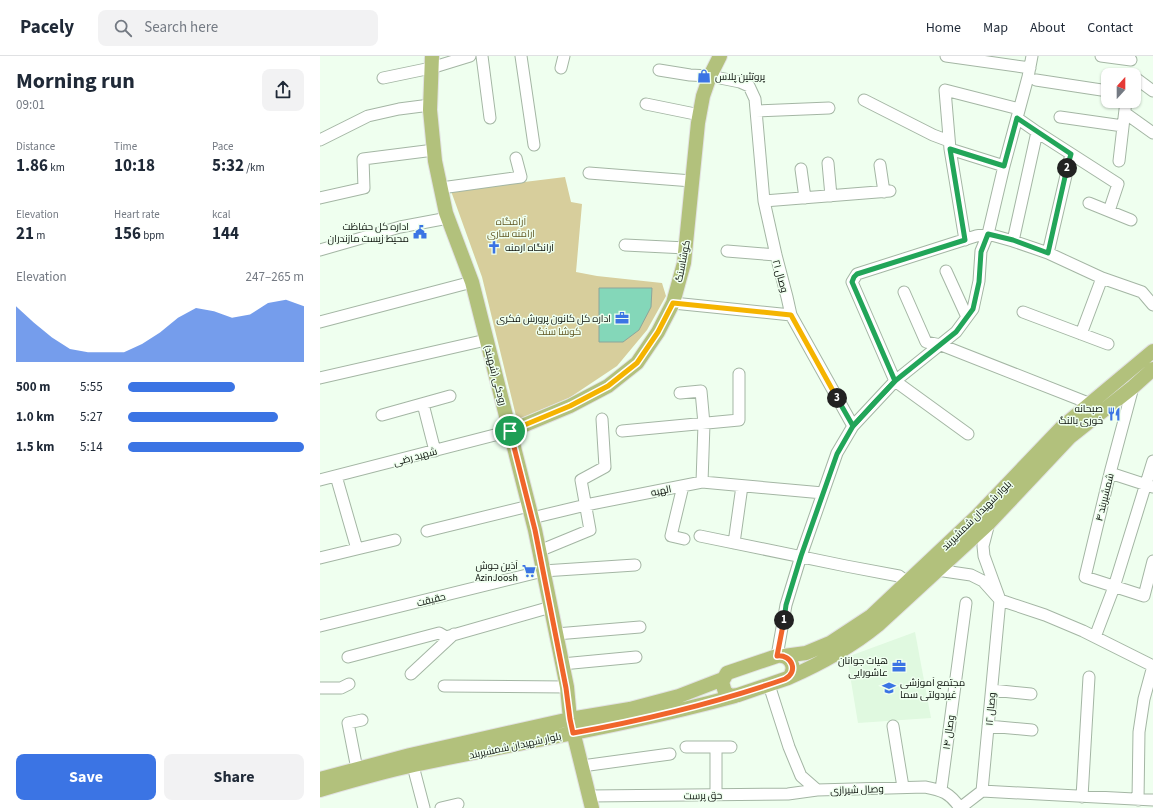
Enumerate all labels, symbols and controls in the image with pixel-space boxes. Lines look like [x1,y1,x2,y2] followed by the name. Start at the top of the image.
[98,10,378,46] search box
[20,14,74,41] text: Pacely
[112,17,134,39] icon: search
[144,17,218,38] text: Search here
[926,18,961,38] text: Home
[983,18,1008,38] text: Map
[1030,18,1065,38] text: About
[1087,18,1133,38] text: Contact
[16,65,135,97] text: Morning run
[696,68,712,84] shop icon: پروتئین پلاس
[1101,68,1141,108] north arrow
[1101,68,1141,108] map controls
[262,69,304,111] button: share
[715,70,765,84] place label: پروتئین پلاس
[16,96,45,114] text: 09:01
[16,139,55,154] text: Distance
[114,139,137,154] text: Time
[212,139,234,154] text: Pace
[16,154,48,178] text: 1.86
[114,154,155,178] text: 10:18
[212,154,244,178] text: 5:32
[1057,158,1077,178] pin: 2
[48,160,65,175] text: km
[244,160,265,175] text: /km
[1064,160,1070,175] text: 2
[16,207,59,222] text: Elevation
[114,207,160,222] text: Heart rate
[212,207,231,222] text: kcal
[487,215,535,241] park label: آرامگاه ارامنه ساری
[328,220,409,246] place label: اداره کل حفاظت محیط زیست مازندران
[16,222,34,246] text: 21
[114,222,141,246] text: 156
[212,222,239,246] text: 144
[412,224,428,240] public building icon: اداره کل حفاظت محیط زیست مازندران
[34,228,45,243] text: m
[141,228,164,243] text: bpm
[486,239,502,255] church icon: آرانگاه ارمنه
[672,239,694,283] street label: کوشاسنگ
[505,241,554,255] place label: آرانگاه ارمنه
[769,258,791,294] street label: وصال ۲۱
[16,268,67,286] text: Elevation
[246,268,304,286] text: 247–265 m
[614,310,630,326] office icon: اداره کل کانون پرورش فکری
[496,312,611,326] place label: اداره کل کانون پرورش فکری
[537,325,581,339] park label: کوشا سنگ
[480,343,510,407] street label: رودکی (شهبند)
[16,378,50,396] text: 500 m
[80,378,103,396] text: 5:55
[827,388,847,408] pin: 3
[834,390,840,405] text: 3
[1059,402,1103,428] place label: صبحانه خوری بالنگ
[1106,406,1122,422] restaurant icon: صبحانه خوری بالنگ
[16,408,55,426] text: 1.0 km
[80,408,103,426] text: 5:27
[493,414,527,448] pin
[499,420,521,442] icon: arrive
[16,438,55,456] text: 1.5 km
[80,438,103,456] text: 5:14
[392,444,439,470] street label: شهید رضی
[1092,472,1118,523] street label: شمشیربند ۴
[939,478,1015,554] street label: بلوار شهیدان شمشیربند
[650,482,673,500] street label: الهیه
[475,559,518,585] place label: آذین جوش AzinJoosh
[521,563,537,579] supermarket icon: آذین جوش AzinJoosh
[415,590,447,610] street label: حقیقت
[774,610,794,630] pin: 1
[781,612,787,627] text: 1
[838,654,888,680] place label: هیات جوانان عاشورایی
[891,658,907,674] office icon: هیات جوانان عاشورایی
[900,676,965,702] place label: مجتمع آموزشی غیردولتی سما
[881,680,897,696] school or university icon: مجتمع آموزشی غیردولتی سما
[983,692,999,726] street label: وصال ۱۲
[940,714,958,750] street label: وصال ۱۴
[468,729,563,763] street label: بلوار شهیدان شمشیربند
[16,754,156,800] button: Save
[164,754,304,800] button: Share
[830,782,884,798] street label: وصال شیرازی
[684,789,722,803] street label: حق پرست

